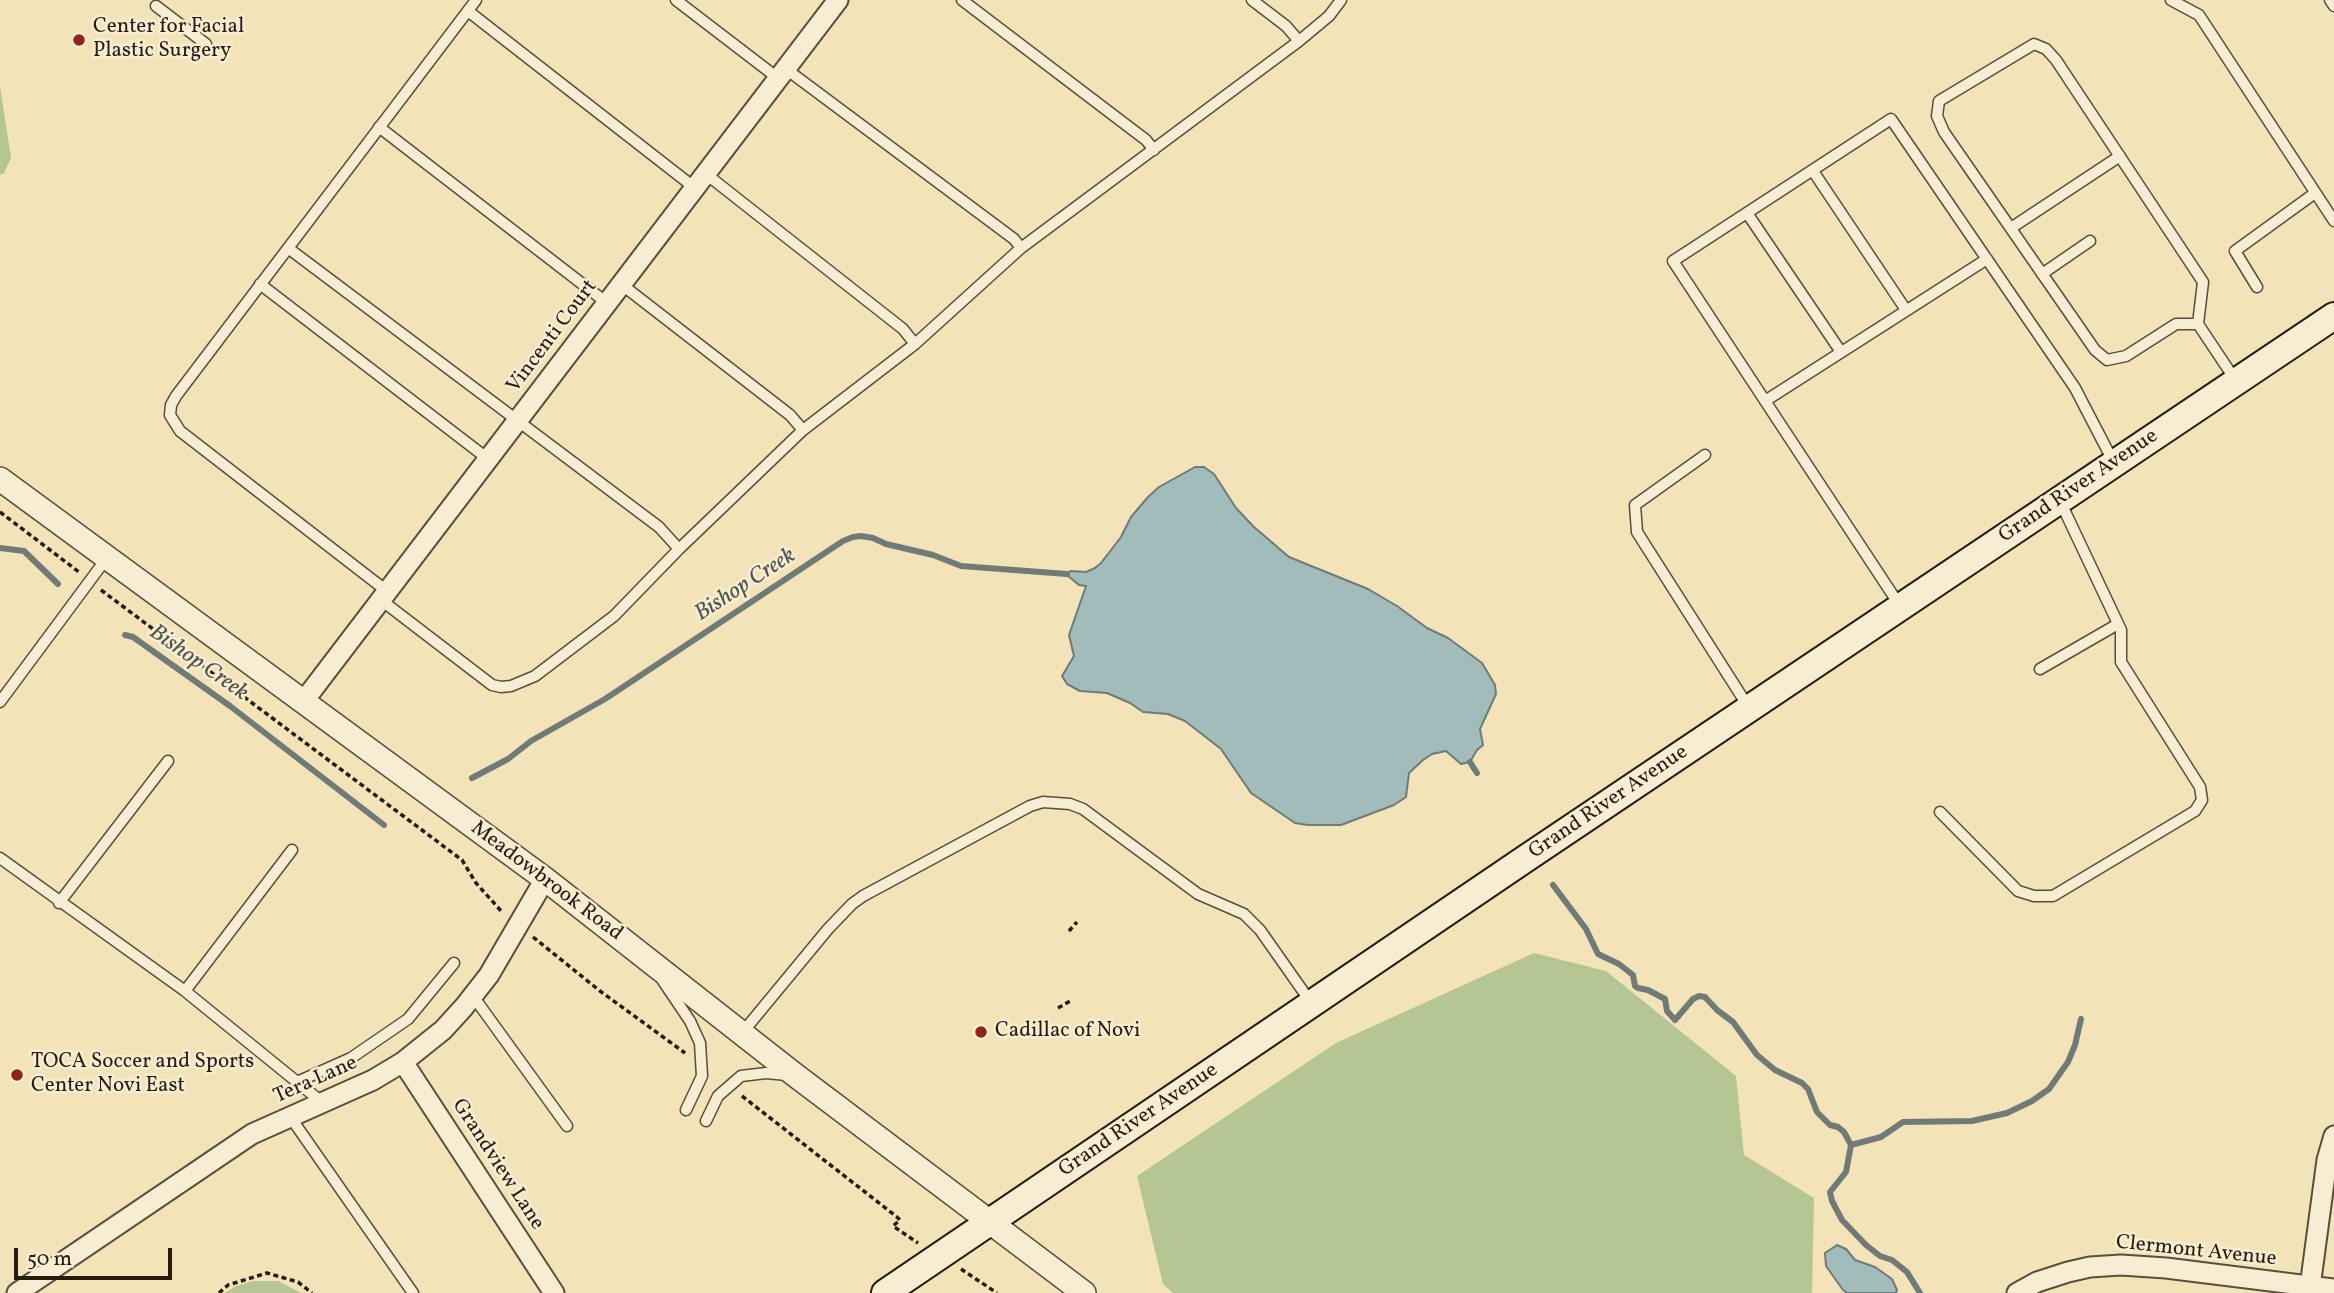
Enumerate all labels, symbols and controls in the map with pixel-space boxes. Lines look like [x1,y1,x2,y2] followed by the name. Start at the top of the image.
[93,15,244,65] place label: Center for Facial Plastic Surgery
[71,32,87,48] marker: Center for Facial Plastic Surgery
[502,276,604,398] street label: Vincenti Court
[1995,424,2163,550] street label: Grand River Avenue
[690,543,802,629] water label: Bishop Creek
[143,620,253,708] water label: Bishop Creek
[1525,740,1693,866] street label: Grand River Avenue
[465,817,627,947] street label: Meadowbrook Road
[995,1019,1140,1045] place label: Cadillac of Novi
[973,1024,989,1040] marker: Cadillac of Novi
[31,1050,254,1100] place label: TOCA Soccer and Sports Center Novi East
[270,1051,362,1111] street label: Tera Lane
[1055,1058,1223,1184] street label: Grand River Avenue
[9,1067,25,1083] marker: TOCA Soccer and Sports Center Novi East
[445,1095,549,1235] street label: Grandview Lane
[2114,1231,2278,1273] street label: Clermont Avenue
[18,1234,175,1278] scale bar
[27,1245,72,1274] text: 50 m

